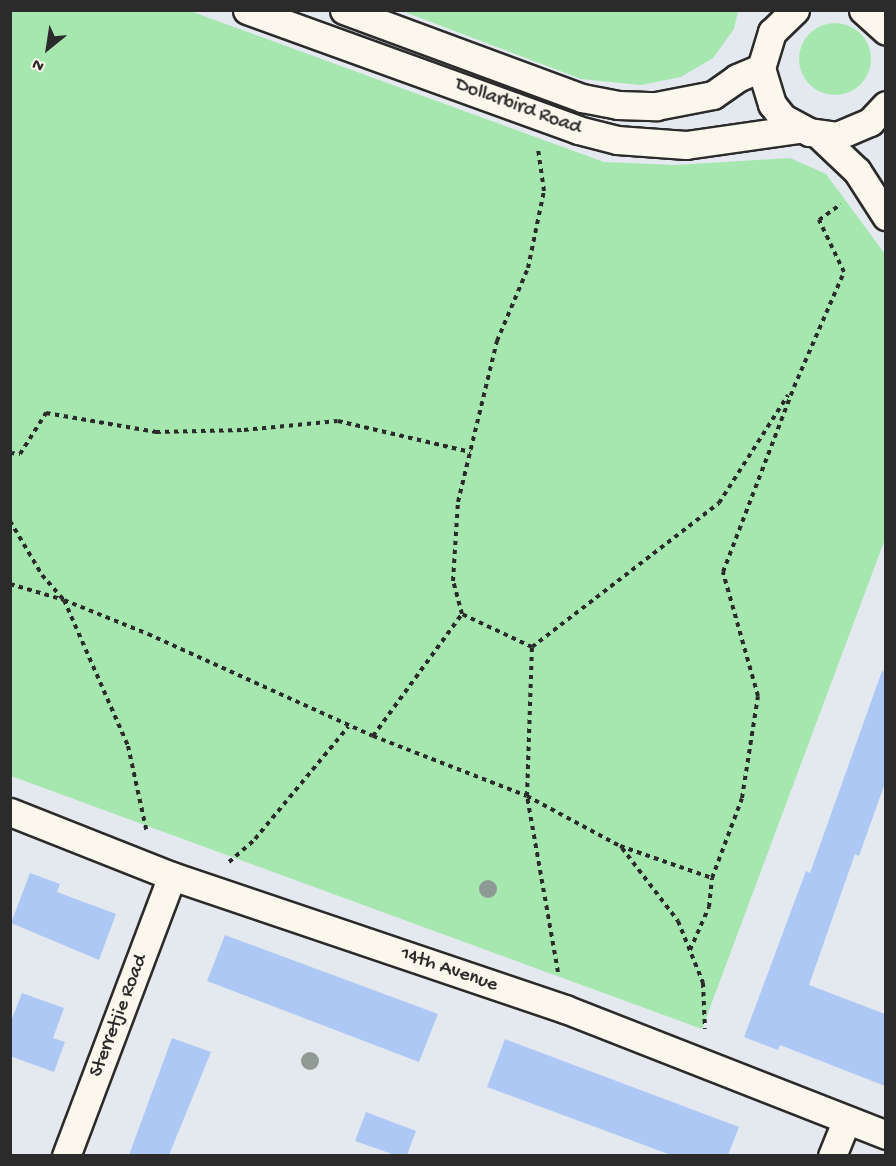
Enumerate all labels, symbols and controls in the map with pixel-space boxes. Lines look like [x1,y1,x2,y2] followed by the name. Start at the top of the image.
[18,18,78,78] north arrow
[29,53,48,75] text: N
[452,73,584,141] street label: Dollarbird Road
[397,942,501,998] street label: 14th Avenue
[85,951,153,1081] street label: Sterretjie Road

